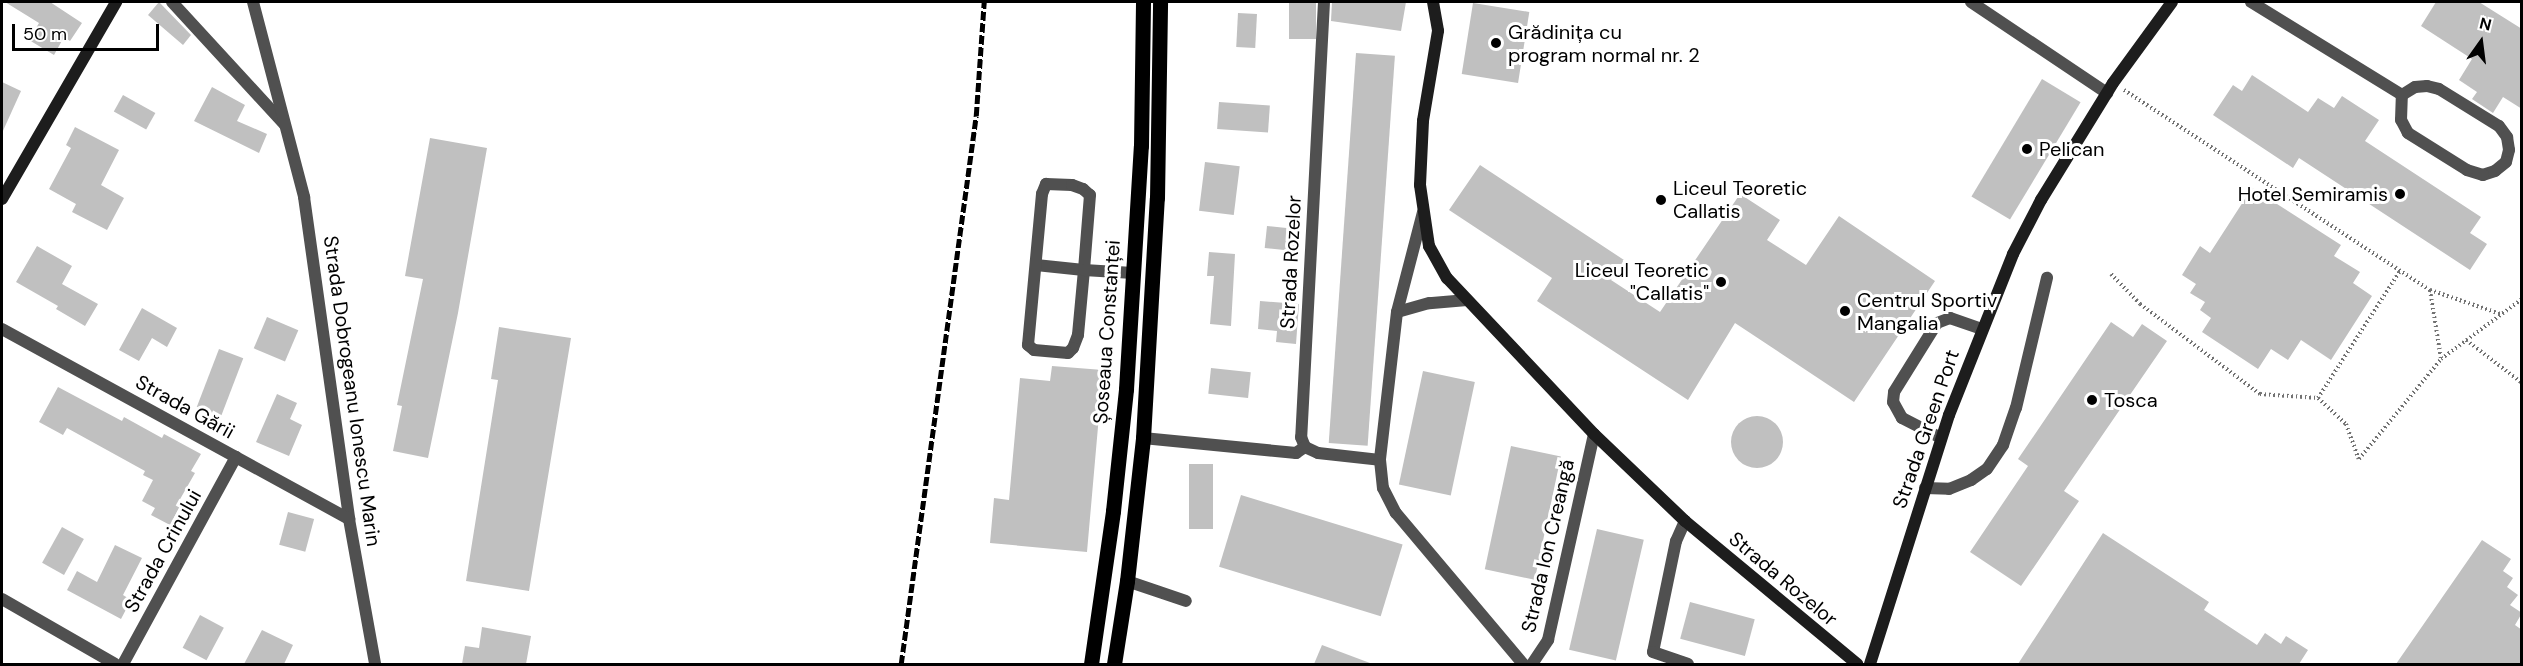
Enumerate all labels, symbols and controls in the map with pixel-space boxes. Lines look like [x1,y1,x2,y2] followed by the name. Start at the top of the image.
[15,12,162,50] scale bar
[2451,12,2511,72] north arrow
[2477,12,2494,36] text: N
[1508,20,1700,67] place label: Grădinița cu program normal nr. 2
[23,22,67,46] text: 50 m
[1489,36,1503,50] marker: Grădinița cu program normal nr. 2
[2039,137,2104,161] place label: Pelican
[2020,142,2034,156] marker: Pelican
[1673,176,1807,223] place label: Liceul Teoretic Callatis
[2238,182,2388,206] place label: Hotel Semiramis
[2393,187,2407,201] marker: Hotel Semiramis
[1654,193,1668,207] marker: Liceul Teoretic Callatis
[1276,195,1306,329] street label: Strada Rozelor
[318,234,386,548] street label: Strada Dobrogeanu Ionescu Marin
[1089,239,1125,425] street label: Șoseaua Constanței
[1575,258,1709,305] place label: Liceul Teoretic "Callatis"
[1714,275,1728,289] marker: Liceul Teoretic "Callatis"
[1857,288,1997,335] place label: Centrul Sportiv Mangalia
[1838,304,1852,318] marker: Centrul Sportiv Mangalia
[1888,346,1964,512] street label: Strada Green Port
[131,370,239,444] street label: Strada Gării
[2104,388,2158,412] place label: Tosca
[2085,393,2099,407] marker: Tosca
[1516,457,1580,635] street label: Strada Ion Creangă
[119,485,207,617] street label: Strada Crinului
[1724,527,1842,631] street label: Strada Rozelor

